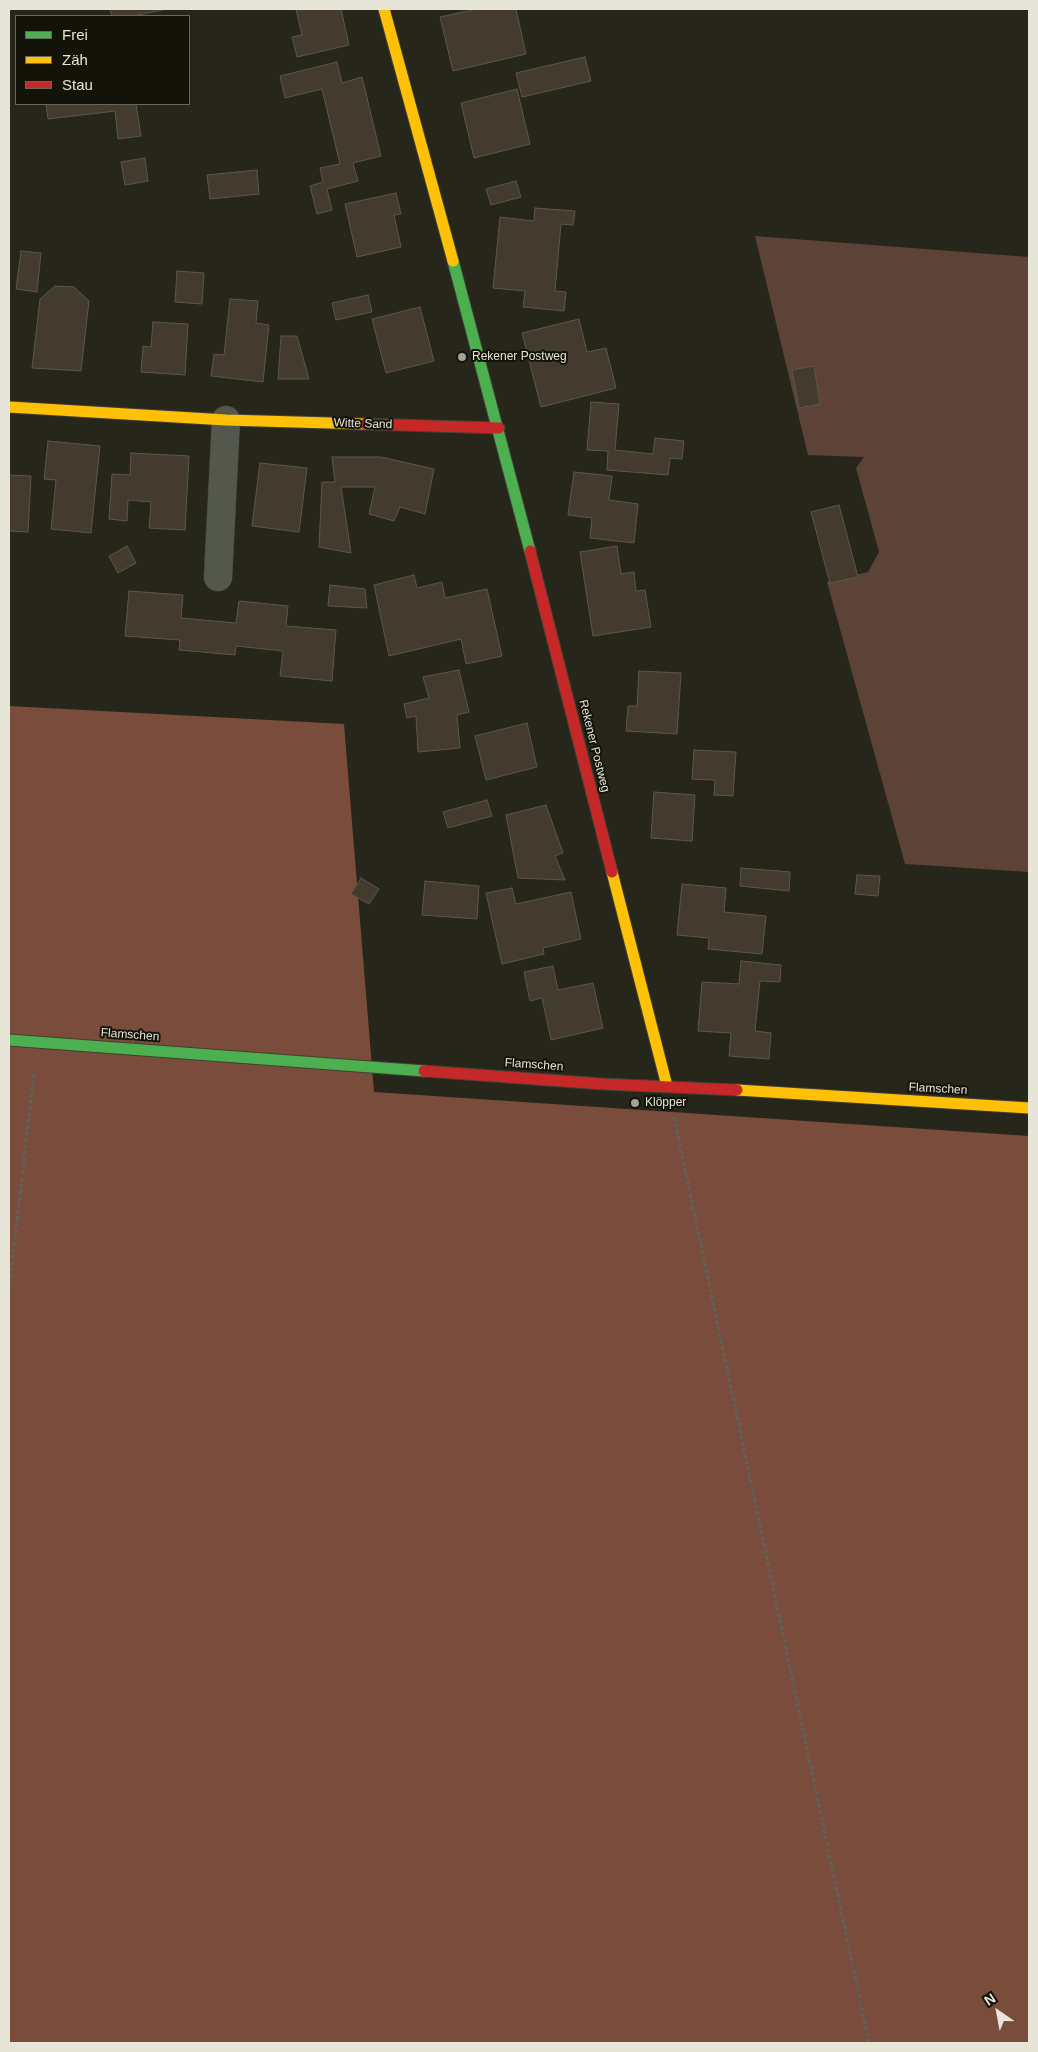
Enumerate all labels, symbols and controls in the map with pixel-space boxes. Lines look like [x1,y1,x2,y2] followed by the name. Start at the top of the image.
[15,15,190,105] legend
[62,26,88,43] text: Frei
[62,51,88,68] text: Zäh
[62,76,93,93] text: Stau
[472,350,567,364] place label: Rekener Postweg
[456,351,468,363] marker: Rekener Postweg
[333,416,393,432] street label: Witte Sand
[576,698,612,794] street label: Rekener Postweg
[100,1026,160,1044] street label: Flamschen
[504,1056,564,1074] street label: Flamschen
[908,1080,968,1098] street label: Flamschen
[645,1096,686,1110] place label: Klöpper
[629,1097,641,1109] marker: Klöpper
[973,1987,1023,2037] north arrow
[981,1990,998,2009] text: N

